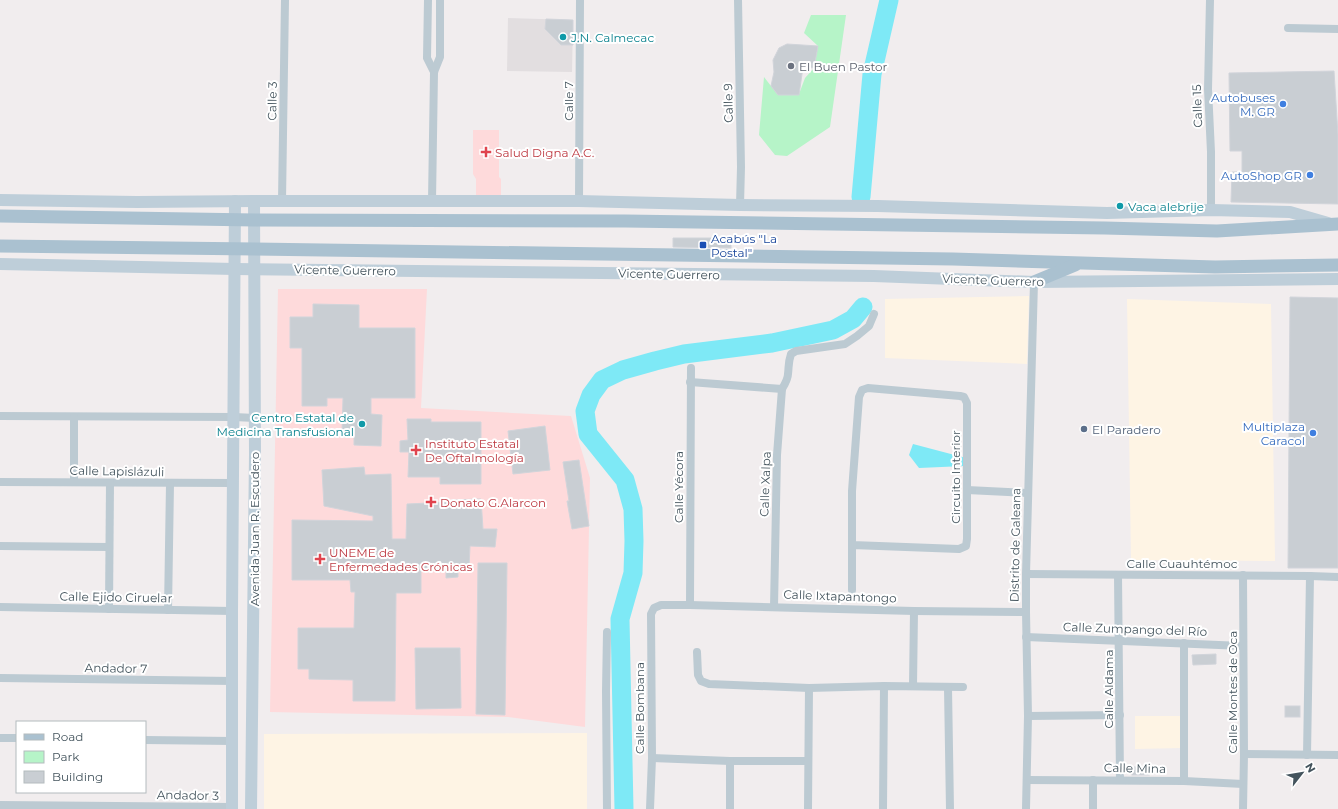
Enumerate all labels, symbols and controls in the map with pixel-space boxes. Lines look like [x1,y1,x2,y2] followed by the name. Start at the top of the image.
[570,30,654,45] place label: J.N. Calmecac
[558,32,568,42] marker: J.N. Calmecac
[799,59,888,74] place label: El Buen Pastor
[786,61,796,71] marker: El Buen Pastor
[264,81,280,121] street label: Calle 3
[561,81,576,121] street label: Calle 7
[720,83,736,123] street label: Calle 9
[1189,84,1205,128] street label: Calle 15
[1211,90,1275,119] place label: Autobuses M. GR
[1278,99,1288,109] marker: Autobuses M. GR
[495,145,594,160] place label: Salud Digna A.C.
[480,146,492,158] marker: Salud Digna A.C.
[1221,168,1302,183] place label: AutoShop GR
[1305,170,1315,180] marker: AutoShop GR
[1128,199,1204,214] place label: Vaca alebrije
[1115,201,1125,211] marker: Vaca alebrije
[711,231,777,260] place label: Acabús "La Postal"
[698,240,708,250] marker: Acabús "La Postal"
[294,262,396,278] street label: Vicente Guerrero
[618,266,720,282] street label: Vicente Guerrero
[942,271,1044,289] street label: Vicente Guerrero
[216,410,354,439] place label: Centro Estatal de Medicina Transfusional
[357,419,367,429] marker: Centro Estatal de Medicina Transfusional
[1243,419,1305,448] place label: Multiplaza Caracol
[1092,422,1161,437] place label: El Paradero
[1079,424,1089,434] marker: El Paradero
[1308,428,1318,438] marker: Multiplaza Caracol
[948,430,963,524] street label: Circuito Interior
[425,436,524,465] place label: Instituto Estatal De Oftalmología
[410,444,422,456] marker: Instituto Estatal De Oftalmología
[671,451,686,523] street label: Calle Yécora
[756,451,774,517] street label: Calle Xalpa
[247,452,262,606] street label: Avenida Juan R. Escudero
[70,463,164,479] street label: Calle Lapislázuli
[1007,488,1023,602] street label: Distrito de Galeana
[440,495,546,510] place label: Donato G.Alarcon
[425,496,437,508] marker: Donato G.Alarcon
[329,545,473,574] place label: UNEME de Enfermedades Crónicas
[314,553,326,565] marker: UNEME de Enfermedades Crónicas
[1127,556,1238,571] street label: Calle Cuauhtémoc
[783,587,897,605] street label: Calle Ixtapantongo
[60,589,173,605] street label: Calle Ejido Ciruelar
[1063,619,1207,639] street label: Calle Zumpango del Río
[1225,631,1240,753] street label: Calle Montes de Oca
[1101,649,1116,729] street label: Calle Aldama
[85,660,147,676] street label: Andador 7
[632,662,647,754] street label: Calle Bombana
[16,721,146,793] legend
[52,729,83,744] text: Road
[52,749,80,764] text: Park
[1282,753,1322,793] north arrow
[1104,760,1166,776] street label: Calle Mina
[1302,760,1319,775] text: N
[52,769,103,784] text: Building
[157,787,220,803] street label: Andador 3

